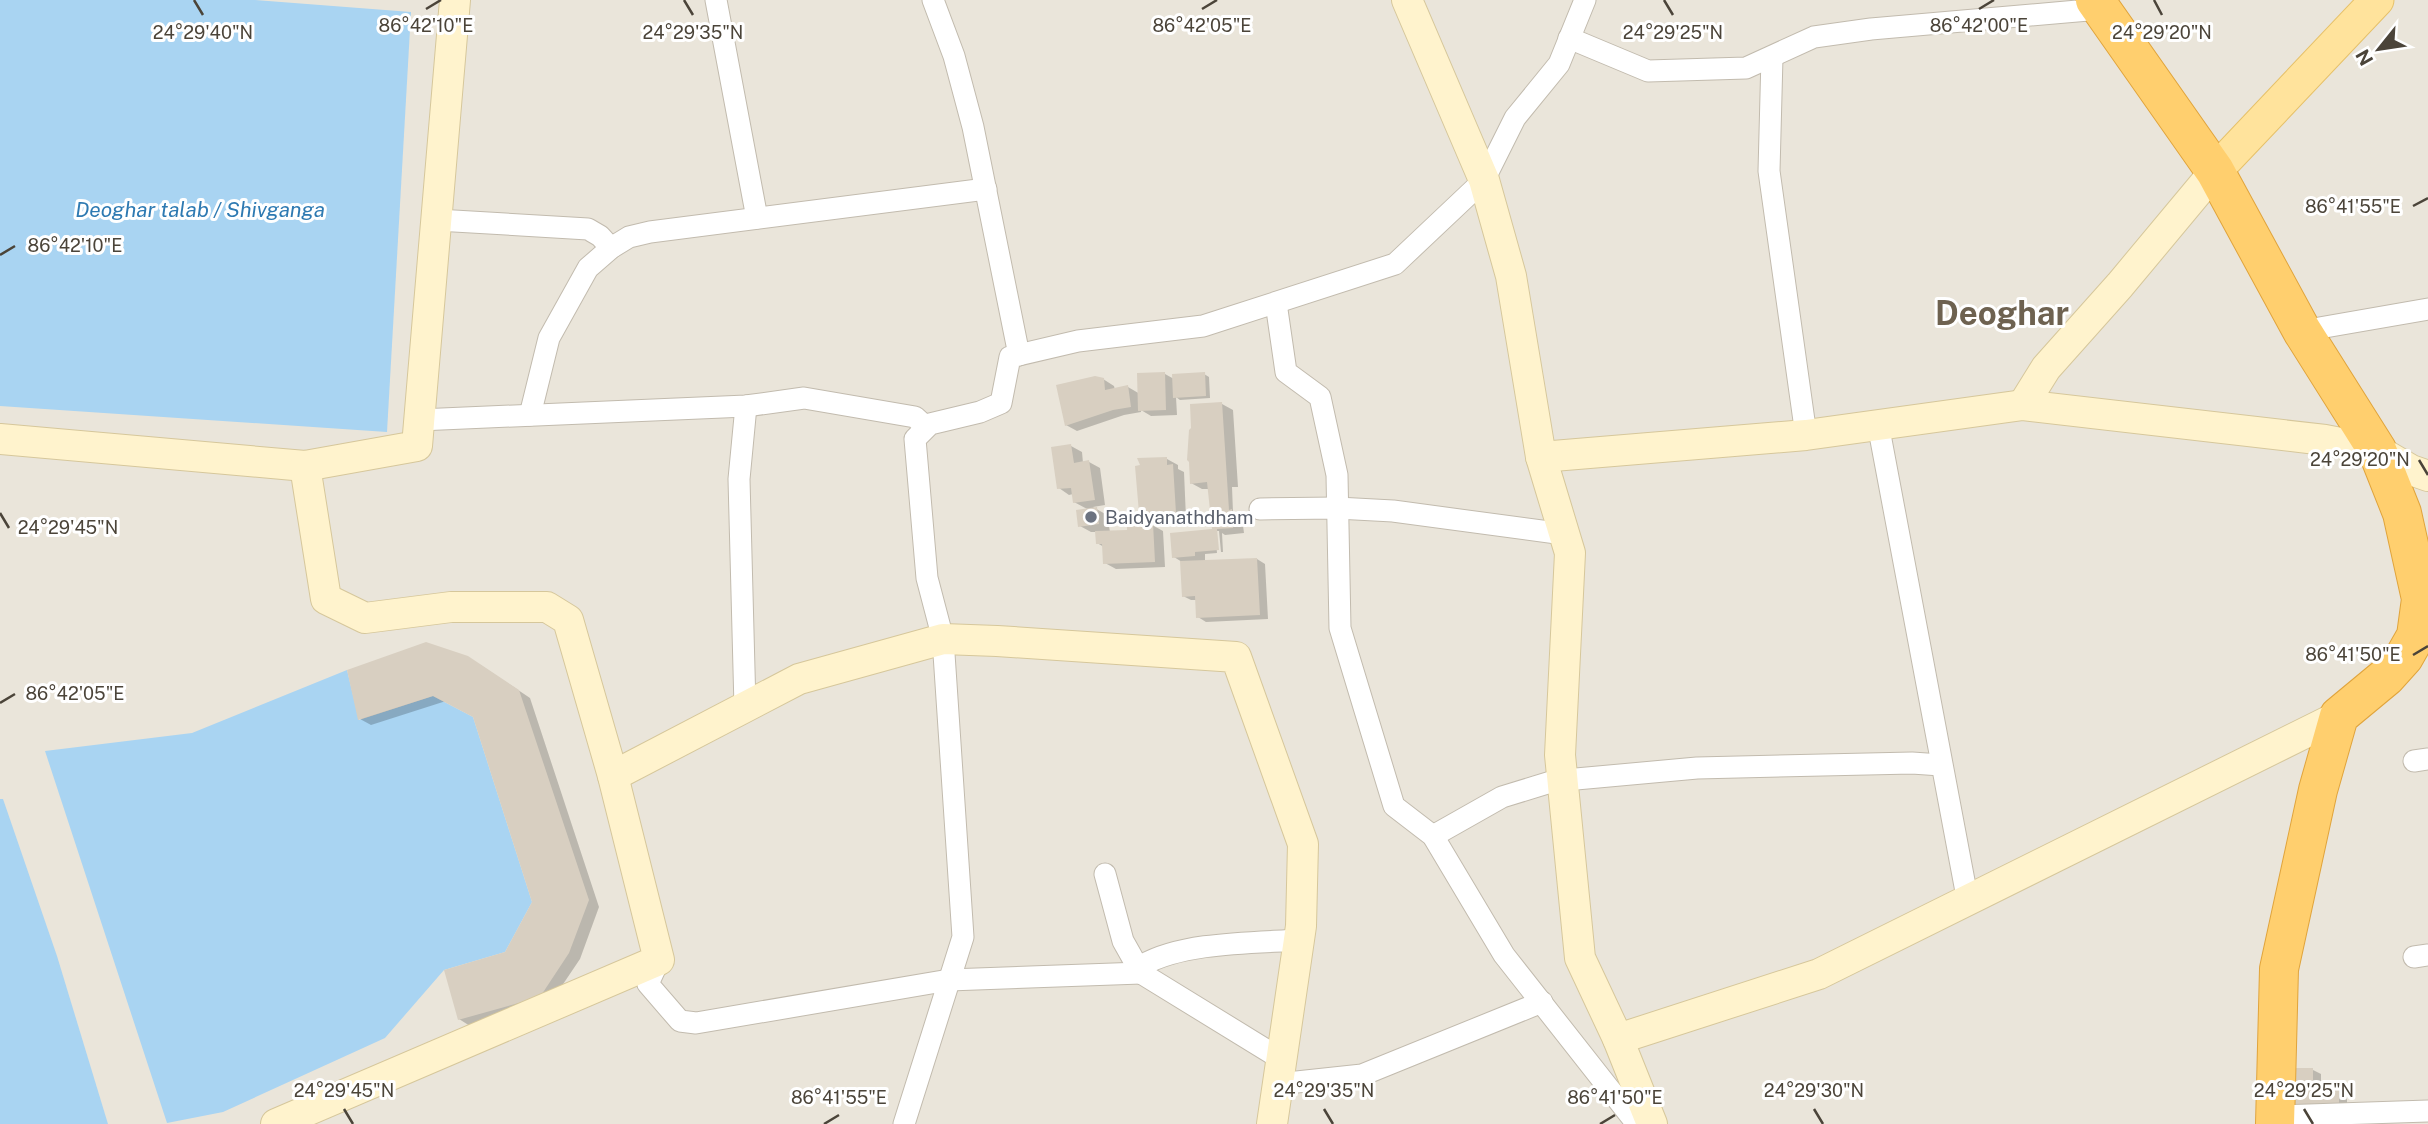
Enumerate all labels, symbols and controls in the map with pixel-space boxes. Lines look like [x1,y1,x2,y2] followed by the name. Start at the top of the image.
[2344,14,2414,84] north arrow
[379,15,473,36] text: 86°42'10"E
[1153,15,1251,36] text: 86°42'05"E
[1930,15,2028,36] text: 86°42'00"E
[153,22,253,43] text: 24°29'40"N
[643,22,743,43] text: 24°29'35"N
[1623,22,1723,43] text: 24°29'25"N
[2112,22,2212,43] text: 24°29'20"N
[2351,46,2378,69] text: N
[2305,196,2401,217] text: 86°41'55"E
[75,197,325,222] water label: Deoghar talab / Shivganga
[28,235,122,256] text: 86°42'10"E
[1935,294,2069,332] district label: Deoghar
[2310,449,2410,470] text: 24°29'20"N
[1105,506,1253,528] place label: Baidyanathdham
[1083,509,1099,525] marker: Baidyanathdham
[18,517,118,538] text: 24°29'45"N
[2305,644,2401,665] text: 86°41'50"E
[26,683,124,704] text: 86°42'05"E
[294,1080,394,1101] text: 24°29'45"N
[1274,1080,1374,1101] text: 24°29'35"N
[1764,1080,1864,1101] text: 24°29'30"N
[2254,1080,2354,1101] text: 24°29'25"N
[791,1087,887,1108] text: 86°41'55"E
[1567,1087,1663,1108] text: 86°41'50"E

